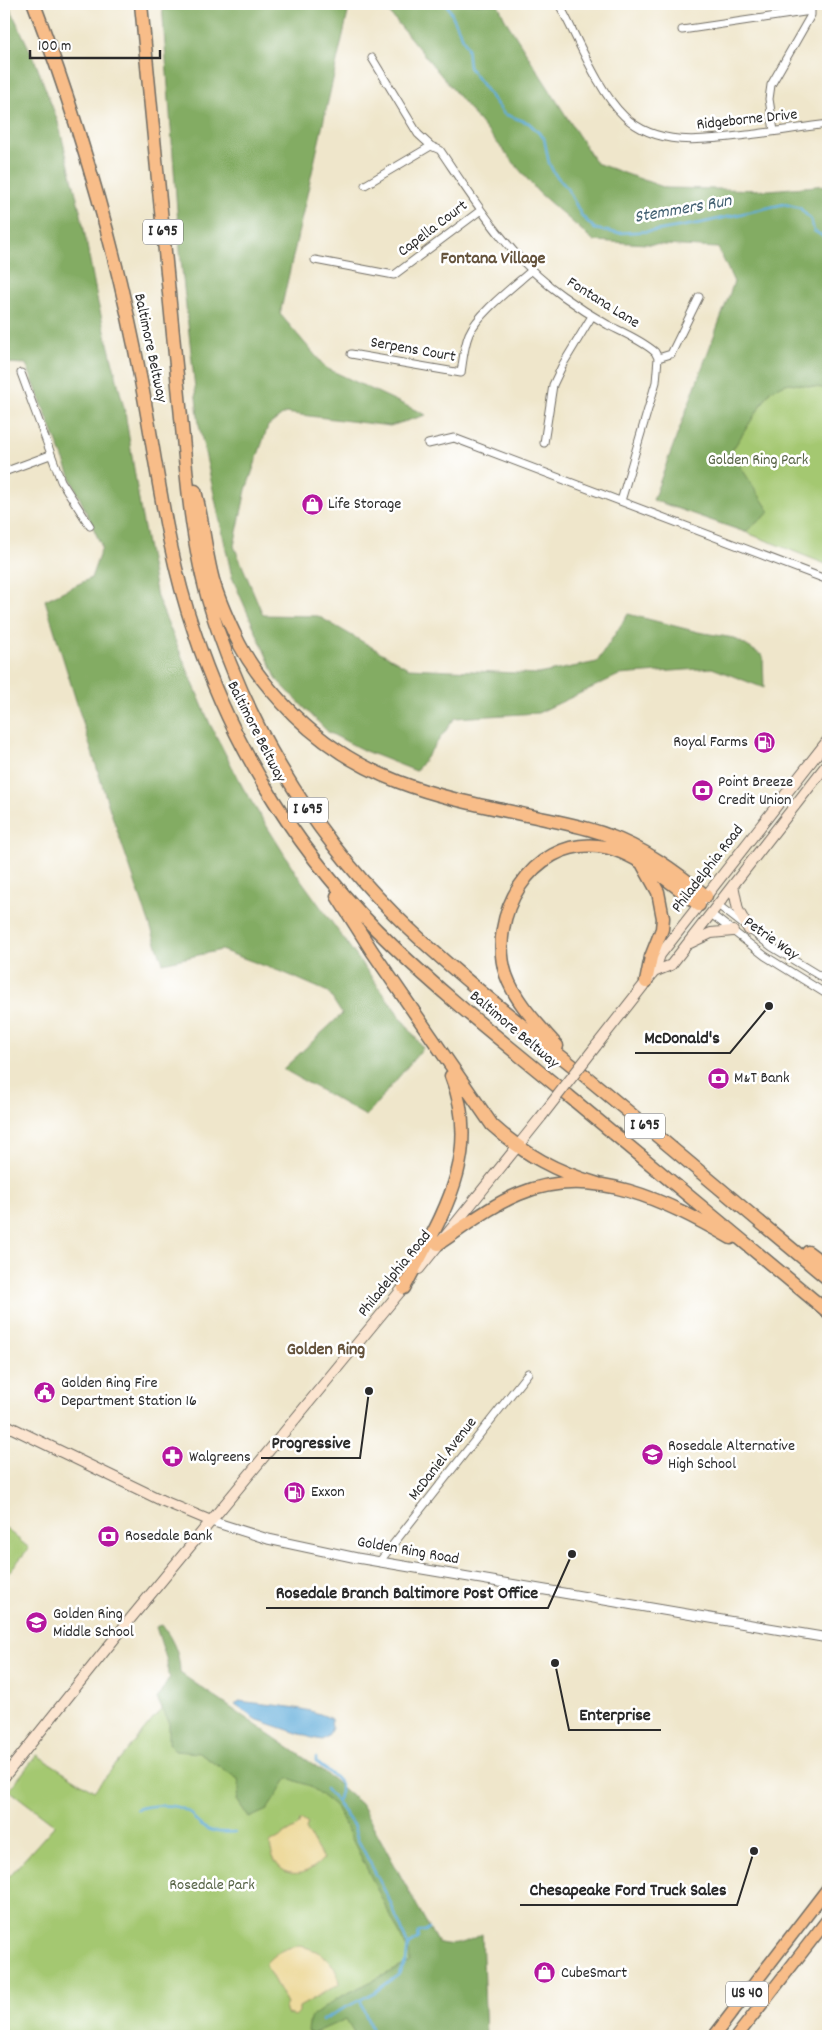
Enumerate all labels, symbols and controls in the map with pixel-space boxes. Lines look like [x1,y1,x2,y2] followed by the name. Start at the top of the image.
[30,28,160,60] scale bar
[38,36,71,58] text: 100 m
[695,103,799,137] street label: Ridgeborne Drive
[632,189,734,231] water label: Stemmers Run
[393,195,473,263] street label: Capella Court
[143,220,183,244] road number: I 695
[440,247,546,272] district label: Fontana Village
[562,271,644,335] street label: Fontana Lane
[127,291,173,405] street label: Baltimore Beltway
[369,331,457,369] street label: Serpens Court
[708,449,808,472] park label: Golden Ring Park
[300,492,324,516] shop icon: Life Storage
[328,493,401,516] place label: Life Storage
[221,677,292,787] street label: Baltimore Beltway
[752,730,776,754] fuel station icon: Royal Farms
[673,731,748,754] place label: Royal Farms
[718,771,793,812] place label: Point Breeze Credit Union
[690,779,714,803] bank icon: Point Breeze Credit Union
[288,798,328,822] road number: I 695
[666,820,750,918] street label: Philadelphia Road
[739,912,804,967] street label: Petrie Way
[464,985,564,1075] street label: Baltimore Beltway
[635,1020,730,1053] callout: McDonald's
[644,1027,720,1052] text: McDonald's
[706,1066,730,1090] bank icon: M&T Bank
[734,1067,790,1090] place label: M&T Bank
[625,1114,665,1138] road number: I 695
[353,1226,437,1322] street label: Philadelphia Road
[287,1338,365,1363] district label: Golden Ring
[61,1372,197,1413] place label: Golden Ring Fire Department Station 16
[33,1380,57,1404] public building icon: Golden Ring Fire Department Station 16
[403,1412,483,1506] street label: McDaniel Avenue
[261,1425,360,1458] callout: Progressive
[271,1432,351,1457] text: Progressive
[668,1435,795,1476] place label: Rosedale Alternative High School
[640,1443,664,1467] school or university icon: Rosedale Alternative High School
[161,1445,185,1469] pharmacy icon: Walgreens
[189,1446,251,1469] place label: Walgreens
[283,1480,307,1504] fuel station icon: Exxon
[311,1481,345,1504] place label: Exxon
[97,1524,121,1548] bank icon: Rosedale Bank
[125,1525,212,1548] place label: Rosedale Bank
[355,1531,461,1571] street label: Golden Ring Road
[266,1575,548,1608] callout: Rosedale Branch Baltimore Post Office
[276,1582,538,1607] text: Rosedale Branch Baltimore Post Office
[53,1603,134,1644] place label: Golden Ring Middle School
[25,1611,49,1635] school or university icon: Golden Ring Middle School
[569,1697,661,1730] callout: Enterprise
[579,1704,651,1729] text: Enterprise
[520,1872,737,1905] callout: Chesapeake Ford Truck Sales
[169,1874,255,1897] park label: Rosedale Park
[530,1879,727,1904] text: Chesapeake Ford Truck Sales
[533,1961,557,1985] shop icon: CubeSmart
[561,1962,627,1985] place label: CubeSmart
[726,1982,768,2006] road number: US 40

